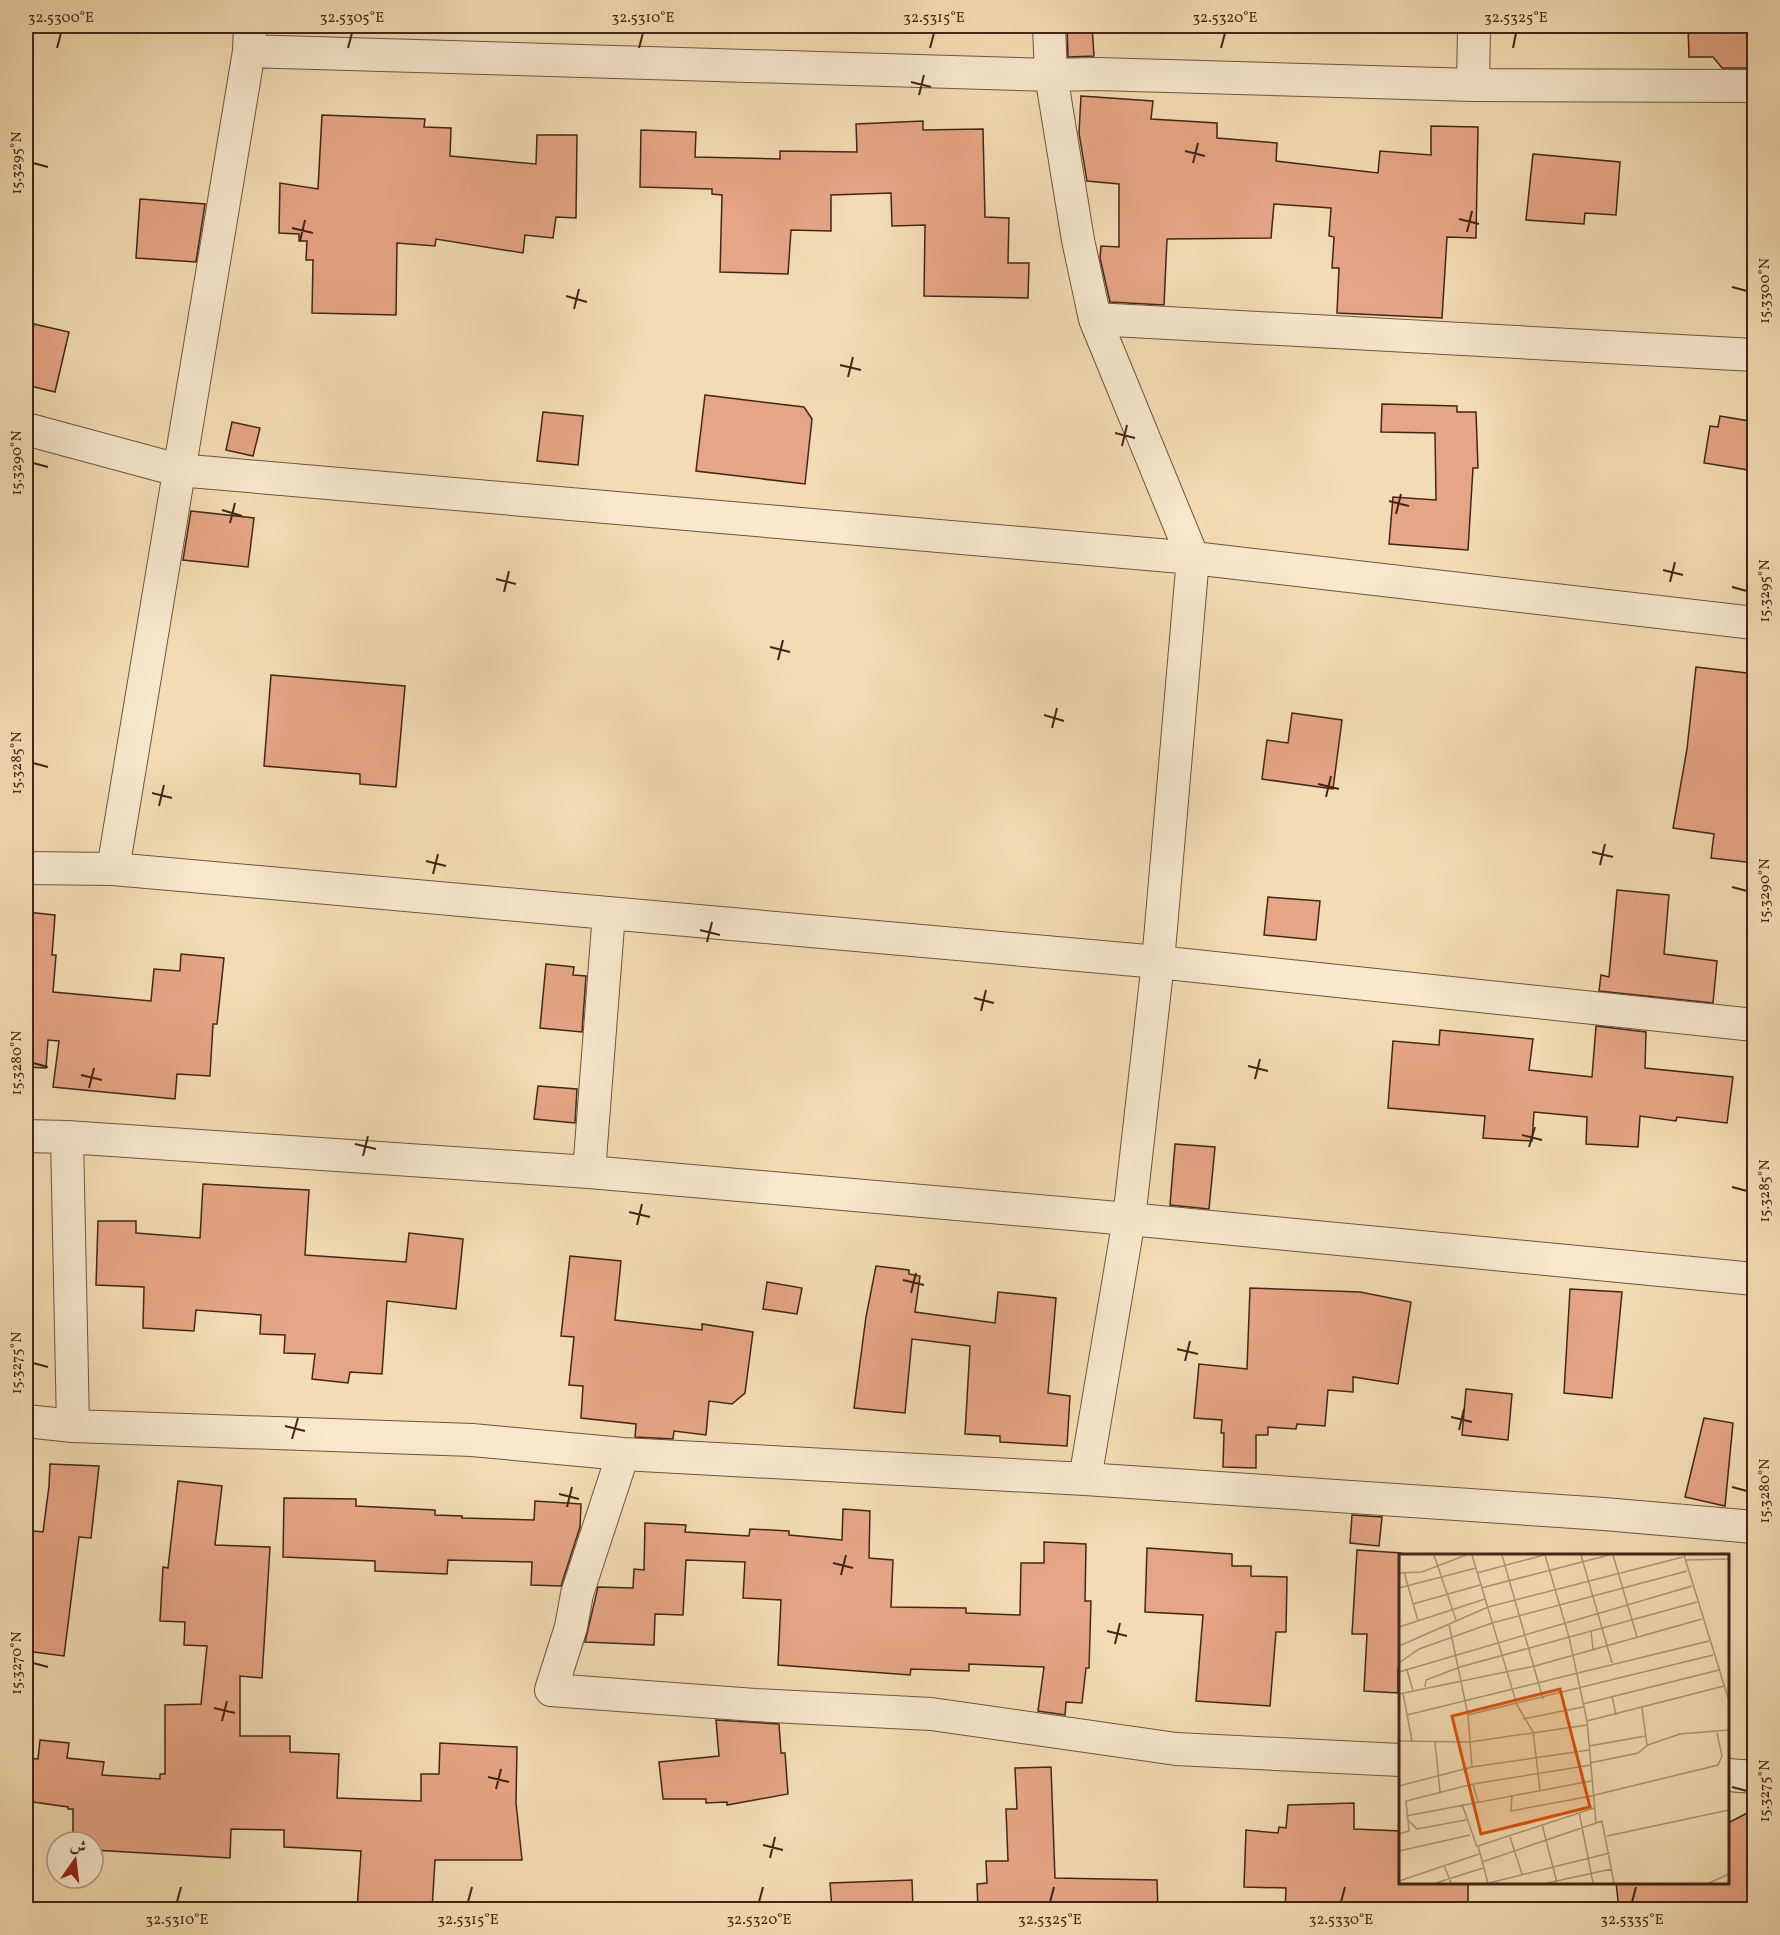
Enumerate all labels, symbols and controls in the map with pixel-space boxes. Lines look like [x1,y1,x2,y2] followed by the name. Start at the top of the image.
[28,8,94,29] text: 32.5300°E
[320,8,384,29] text: 32.5305°E
[611,8,675,29] text: 32.5310°E
[903,8,965,29] text: 32.5315°E
[1192,8,1258,29] text: 32.5320°E
[1484,8,1548,29] text: 32.5325°E
[7,131,28,195] text: 15.3295°N
[1755,258,1776,324] text: 15.3300°N
[7,430,28,496] text: 15.3290°N
[1755,559,1776,623] text: 15.3295°N
[7,731,28,795] text: 15.3285°N
[1755,858,1776,924] text: 15.3290°N
[7,1031,28,1095] text: 15.3280°N
[1755,1159,1776,1223] text: 15.3285°N
[7,1332,28,1394] text: 15.3275°N
[1755,1459,1776,1523] text: 15.3280°N
[1399,1554,1729,1884] inset map
[7,1631,28,1695] text: 15.3270°N
[1755,1760,1776,1822] text: 15.3275°N
[45,1830,105,1890] north arrow
[68,1835,89,1860] text: ش
[145,1910,209,1931] text: 32.5310°E
[437,1910,499,1931] text: 32.5315°E
[726,1910,792,1931] text: 32.5320°E
[1018,1910,1082,1931] text: 32.5325°E
[1309,1910,1373,1931] text: 32.5330°E
[1600,1910,1664,1931] text: 32.5335°E

